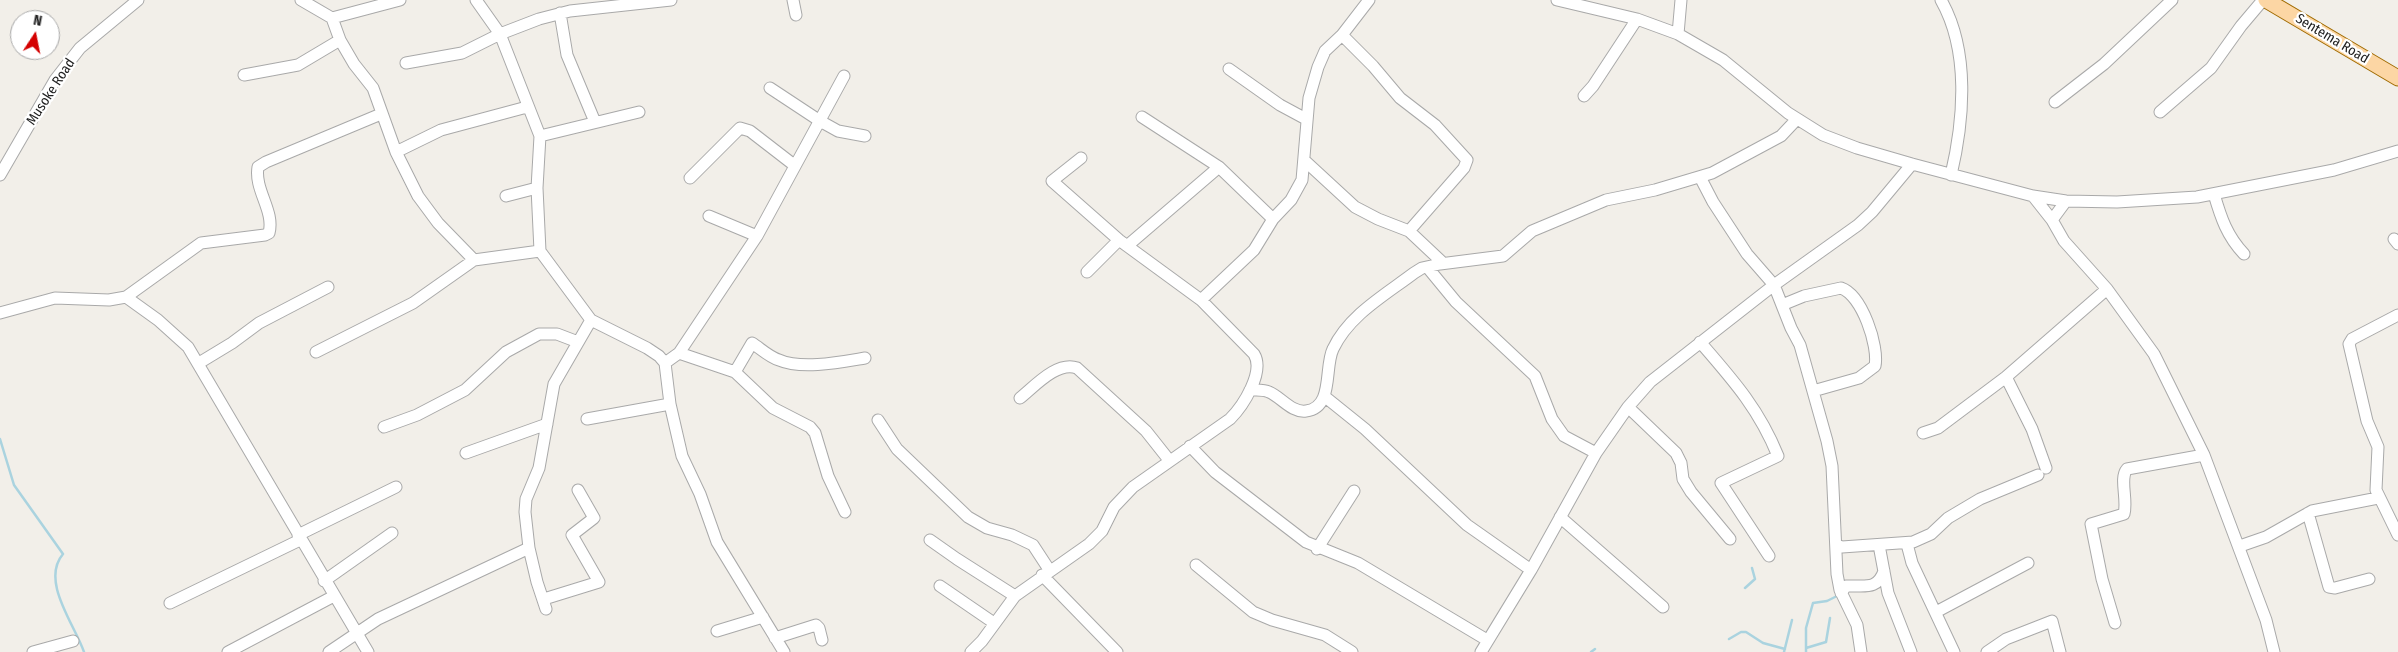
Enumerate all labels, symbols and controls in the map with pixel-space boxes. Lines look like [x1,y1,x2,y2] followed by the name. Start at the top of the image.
[10,10,60,60] north arrow
[2292,11,2372,67] street label: Sentema Road
[32,12,43,30] text: N
[23,55,79,129] street label: Musoke Road

